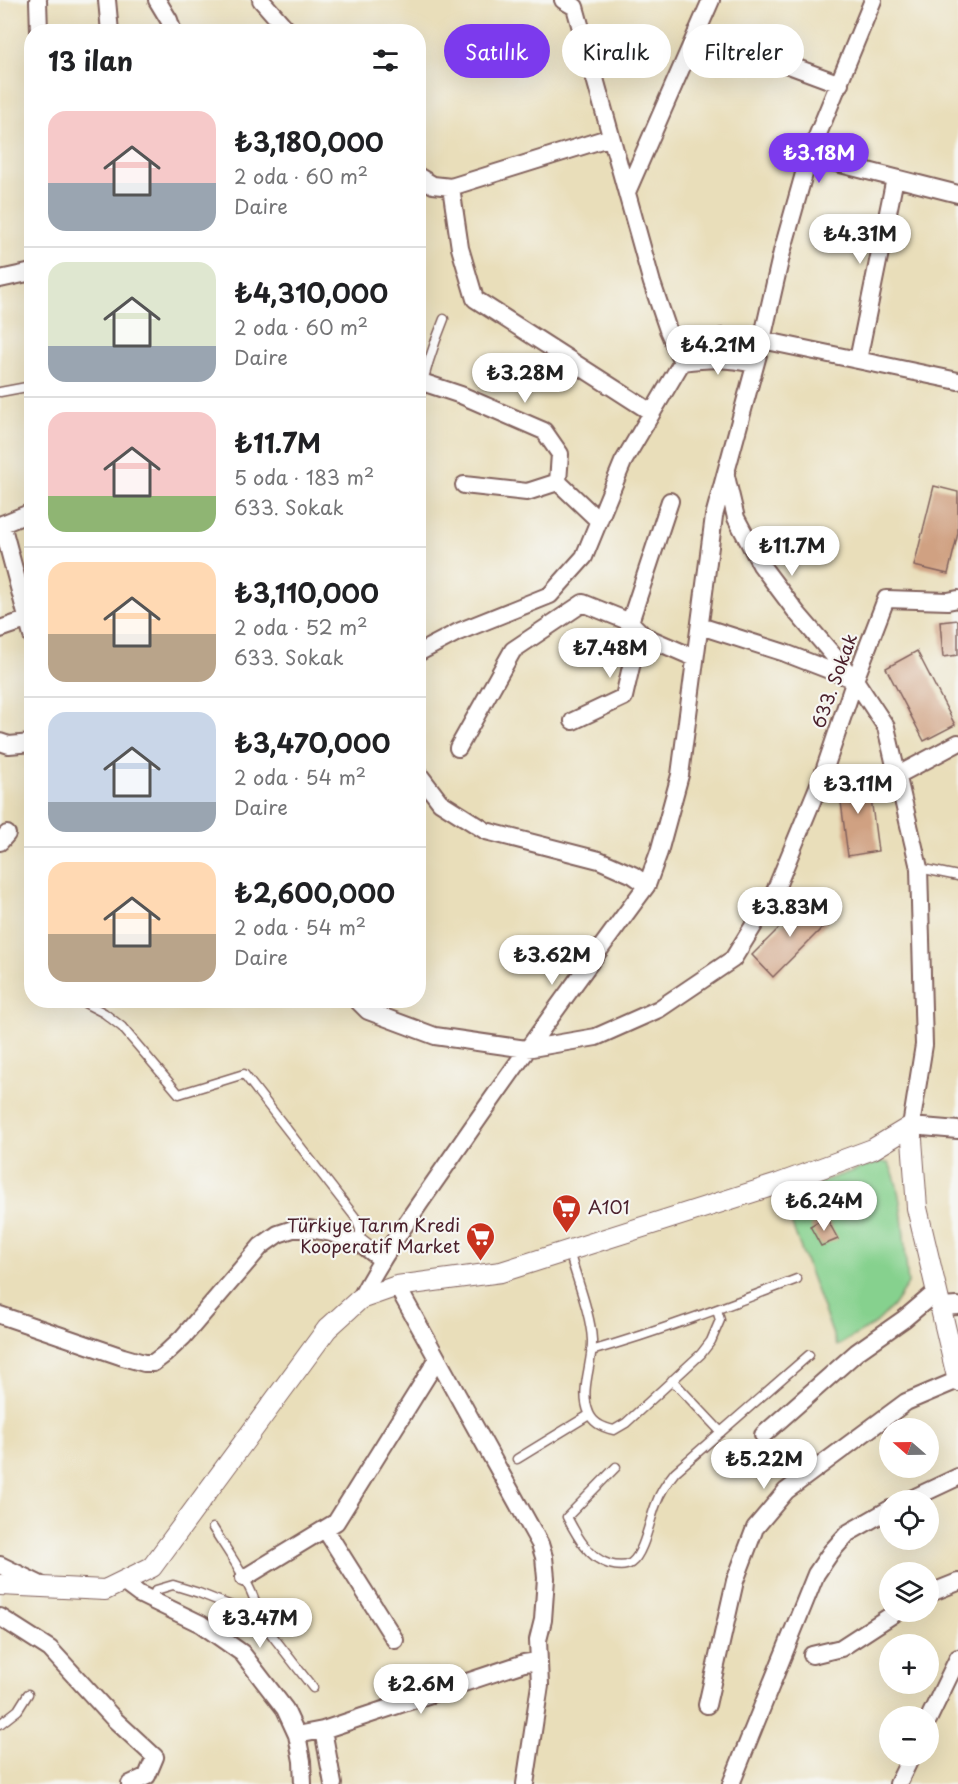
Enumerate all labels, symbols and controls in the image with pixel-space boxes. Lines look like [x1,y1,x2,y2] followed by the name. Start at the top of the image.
[444,24,550,78] chip: Satılık
[562,24,671,78] chip: Kiralık
[683,24,804,78] chip: Filtreler
[48,41,133,80] text: 13 ilan
[369,44,402,77] icon: filters
[234,122,384,161] text: ₺3,180,000
[770,133,868,184] pin: ₺3.18M
[96,135,168,207] icon: home
[783,137,855,167] text: ₺3.18M
[234,161,368,191] text: 2 oda · 60 m²
[234,191,288,221] text: Daire
[811,214,909,265] pin: ₺4.31M
[823,218,897,248] text: ₺4.31M
[234,273,388,312] text: ₺4,310,000
[96,286,168,358] icon: home
[234,312,368,342] text: 2 oda · 60 m²
[669,325,767,376] pin: ₺4.21M
[680,329,756,359] text: ₺4.21M
[234,342,288,372] text: Daire
[476,353,574,404] pin: ₺3.28M
[486,357,564,387] text: ₺3.28M
[234,423,321,462] text: ₺11.7M
[96,436,168,508] icon: home
[234,462,374,492] text: 5 oda · 183 m²
[234,492,344,522] text: 633. Sokak
[743,526,841,577] pin: ₺11.7M
[759,530,825,560] text: ₺11.7M
[234,573,379,612] text: ₺3,110,000
[96,586,168,658] icon: home
[234,612,367,642] text: 2 oda · 52 m²
[561,628,659,679] pin: ₺7.48M
[804,629,863,732] street label: 633. Sokak
[572,632,648,662] text: ₺7.48M
[234,642,344,672] text: 633. Sokak
[234,723,390,762] text: ₺3,470,000
[96,736,168,808] icon: home
[234,762,366,792] text: 2 oda · 54 m²
[809,764,907,815] pin: ₺3.11M
[823,768,893,798] text: ₺3.11M
[234,792,288,822] text: Daire
[234,873,395,912] text: ₺2,600,000
[96,886,168,958] icon: home
[741,887,839,938] pin: ₺3.83M
[751,891,829,921] text: ₺3.83M
[234,912,366,942] text: 2 oda · 54 m²
[503,935,601,986] pin: ₺3.62M
[513,939,591,969] text: ₺3.62M
[234,942,288,972] text: Daire
[775,1181,873,1232] pin: ₺6.24M
[785,1185,863,1215] text: ₺6.24M
[551,1192,583,1234] supermarket icon: A101
[588,1193,630,1220] place label: A101
[287,1211,460,1259] place label: Türkiye Tarım Kredi Kooperatif Market
[465,1220,497,1262] supermarket icon: Türkiye Tarım Kredi Kooperatif Market
[879,1418,939,1478] north arrow
[879,1418,939,1766] map controls
[715,1439,813,1490] pin: ₺5.22M
[725,1443,803,1473] text: ₺5.22M
[879,1490,939,1550] button: locate
[879,1562,939,1622] button: layers
[211,1598,309,1649] pin: ₺3.47M
[222,1602,298,1632] text: ₺3.47M
[879,1634,939,1694] button: +
[379,1664,463,1715] pin: ₺2.6M
[388,1668,454,1698] text: ₺2.6M
[879,1706,939,1766] button: −

